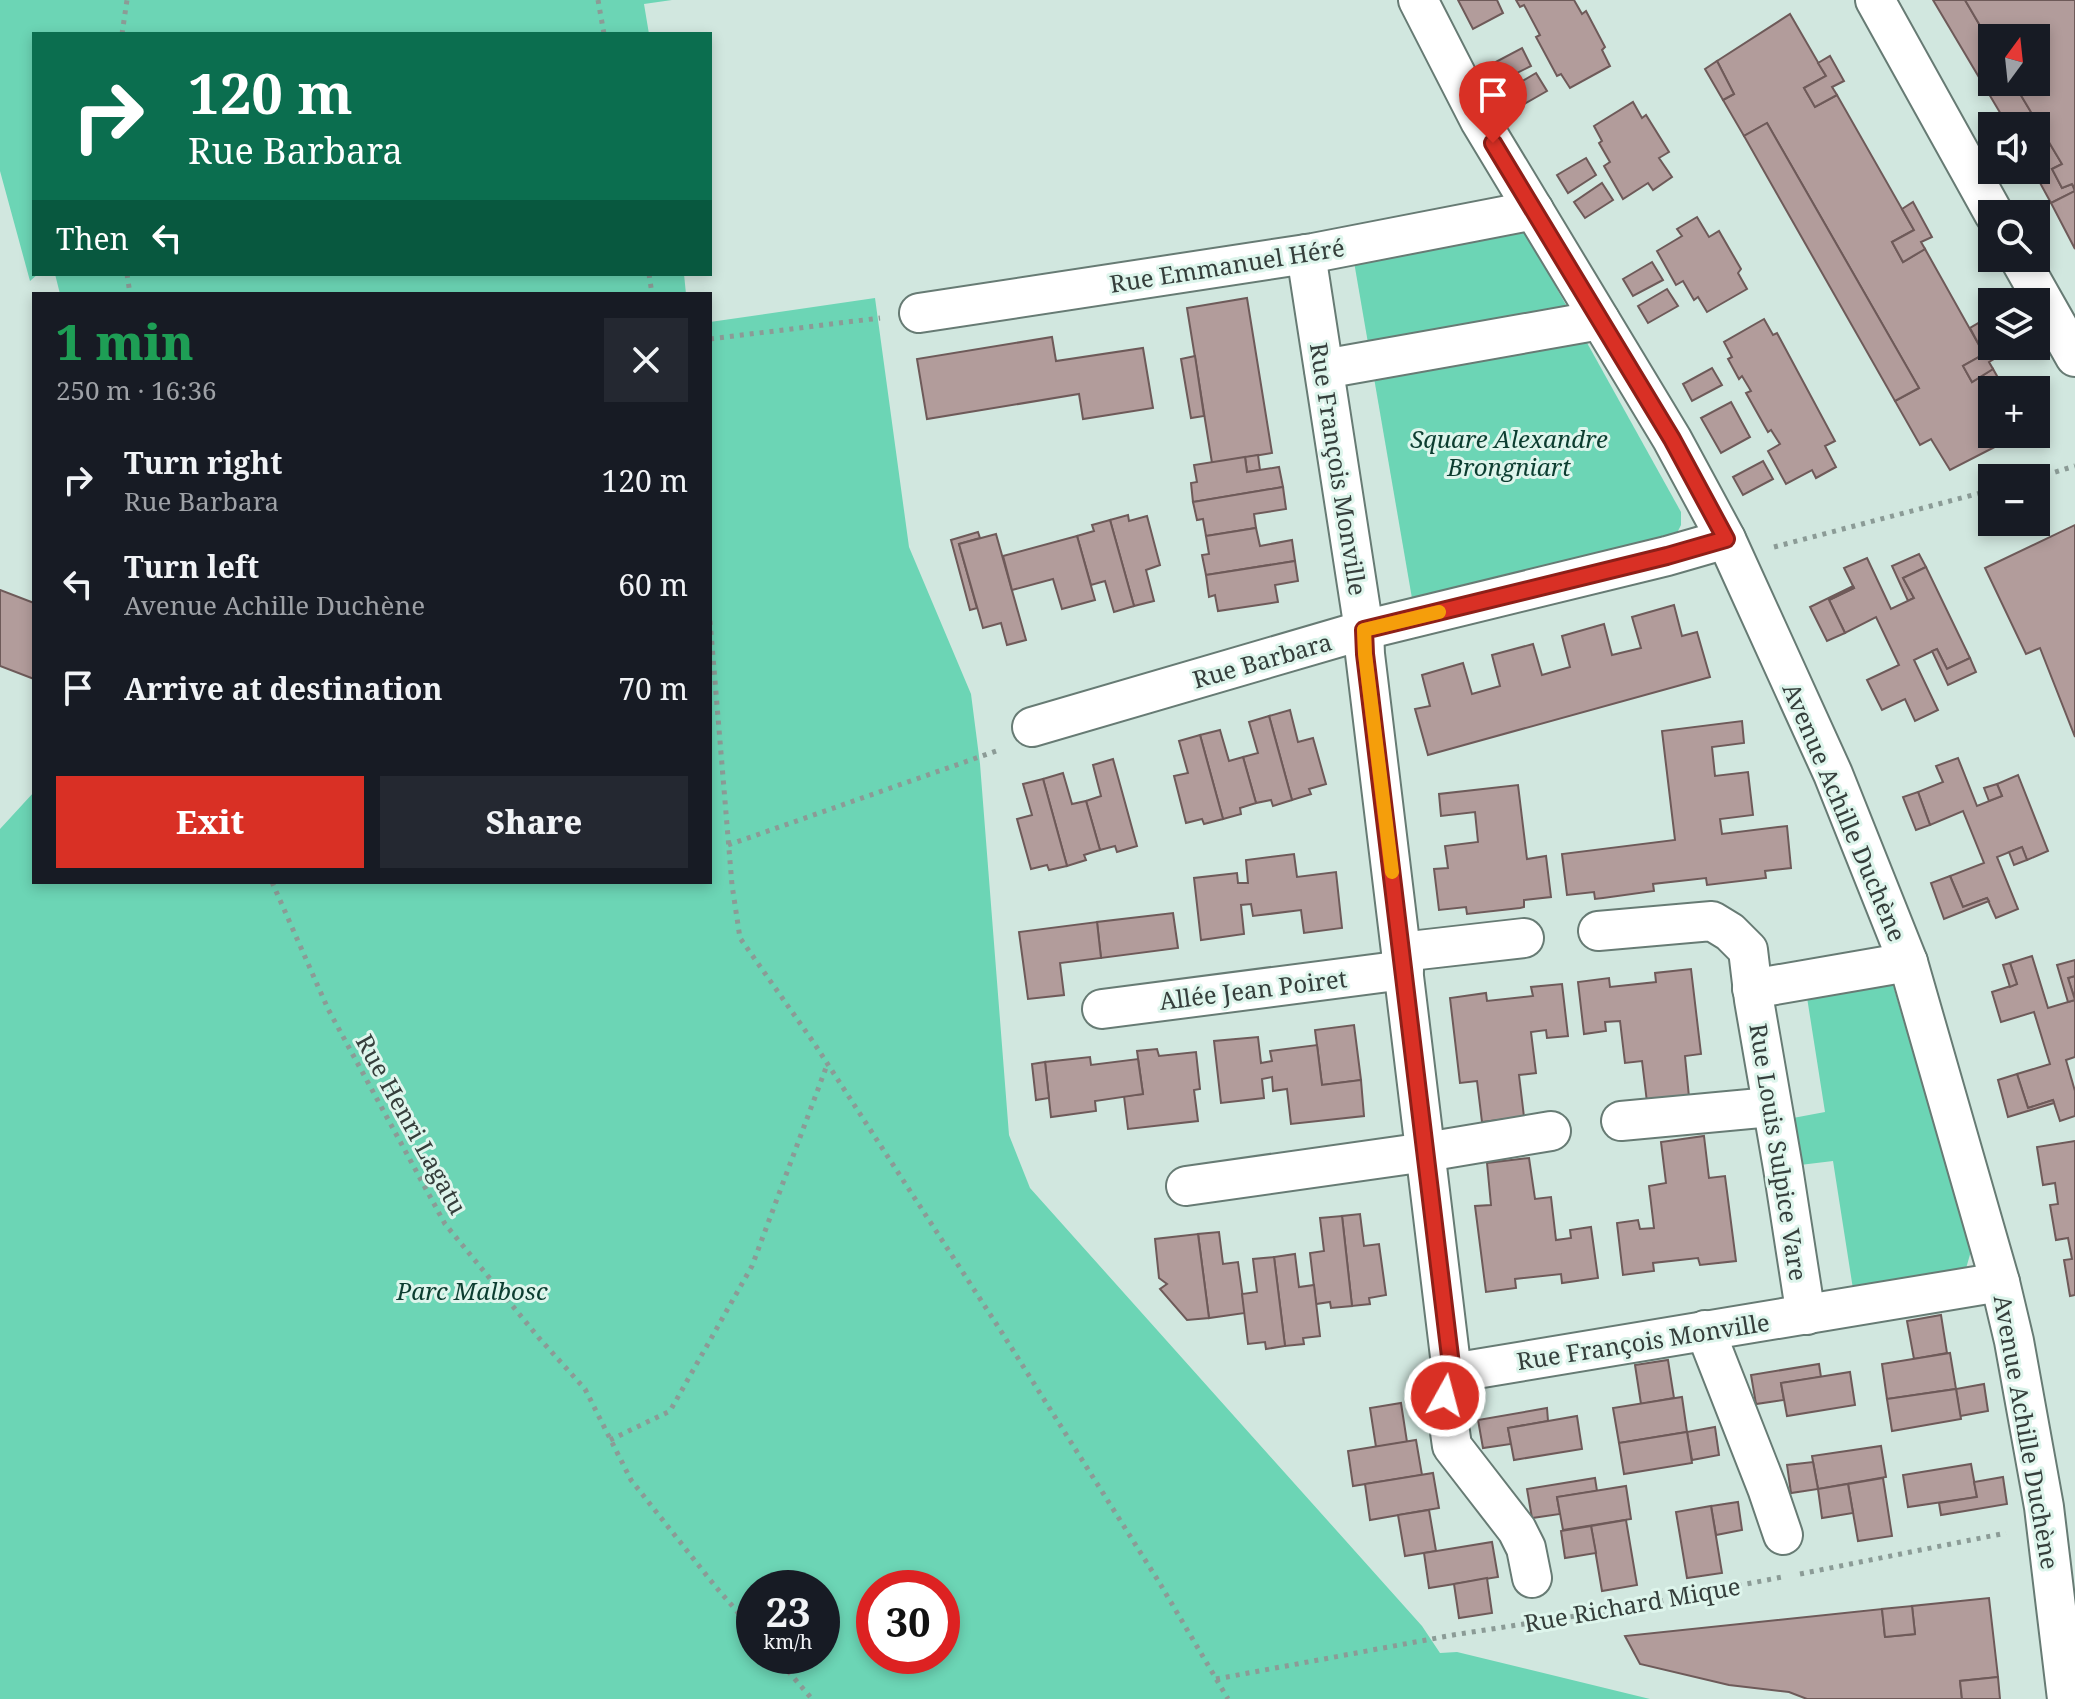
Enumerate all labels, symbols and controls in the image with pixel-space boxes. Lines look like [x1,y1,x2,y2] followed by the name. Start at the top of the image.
[1978,24,2050,96] north arrow
[1978,24,2050,536] map controls
[188,54,353,130] text: 120 m
[1459,61,1527,143] pin
[56,64,160,168] icon: right
[1471,73,1515,117] icon: arrive
[1978,112,2050,184] button: sound
[188,126,403,175] text: Rue Barbara
[1978,200,2050,272] button: search
[145,216,189,260] icon: left
[56,218,129,259] text: Then
[1107,230,1347,300] street label: Rue Emmanuel Héré
[1978,288,2050,360] button: layers
[56,309,194,374] text: 1 min
[604,318,688,402] button: close
[1303,340,1375,598] street label: Rue François Monville
[56,372,217,408] text: 250 m · 16:36
[1978,376,2050,448] button: +
[1410,422,1608,483] park label: Square Alexandre Brongniart
[124,442,282,483] text: Turn right
[56,458,100,502] icon: right
[602,460,688,501] text: 120 m
[1978,464,2050,536] button: −
[124,483,279,519] text: Rue Barbara
[124,546,259,587] text: Turn left
[56,562,100,606] icon: left
[618,564,688,605] text: 60 m
[124,587,425,623] text: Avenue Achille Duchène
[1189,624,1335,696] street label: Rue Barbara
[56,666,100,710] icon: arrive
[124,668,443,709] text: Arrive at destination
[618,668,688,709] text: 70 m
[1775,678,1915,946] street label: Avenue Achille Duchène
[56,776,364,868] button: Exit
[380,776,688,868] button: Share
[1157,961,1349,1017] street label: Allée Jean Poiret
[1742,1021,1816,1283] street label: Rue Louis Sulpice Vare
[349,1028,475,1220] street label: Rue Henri Lagatu
[395,1274,548,1307] park label: Parc Malbosc
[1987,1292,2067,1572] street label: Avenue Achille Duchène
[1514,1305,1772,1377] street label: Rue François Monville
[1403,1354,1487,1438] position arrow
[1521,1569,1743,1639] street label: Rue Richard Mique
[856,1570,960,1674] speed limit sign: 30
[765,1584,811,1639] text: 23
[763,1628,813,1655] text: km/h

